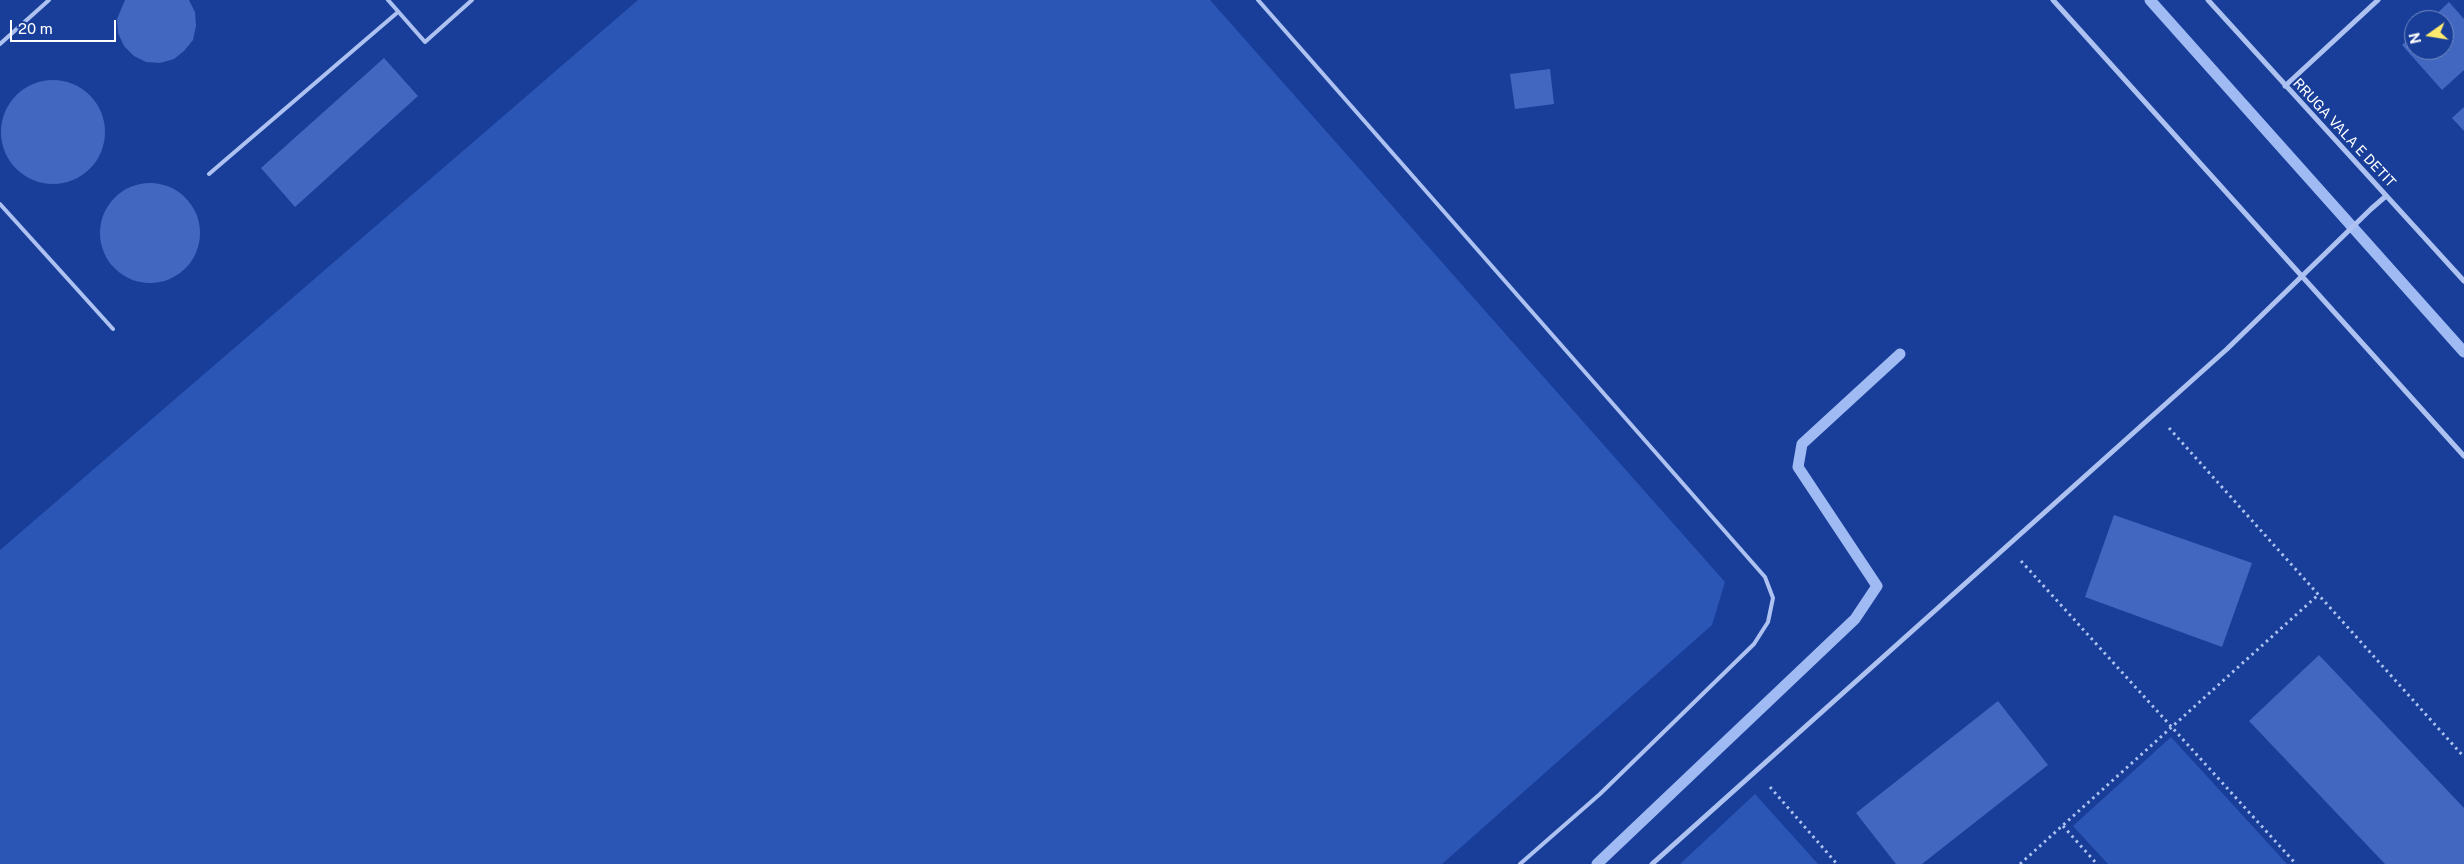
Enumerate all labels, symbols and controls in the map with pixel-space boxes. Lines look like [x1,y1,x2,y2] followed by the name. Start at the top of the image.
[12,10,119,42] scale bar
[2404,10,2454,60] north arrow
[18,20,53,37] text: 20 m
[2406,31,2424,45] text: N
[2289,75,2399,191] street label: RRUGA VALA E DETIT

